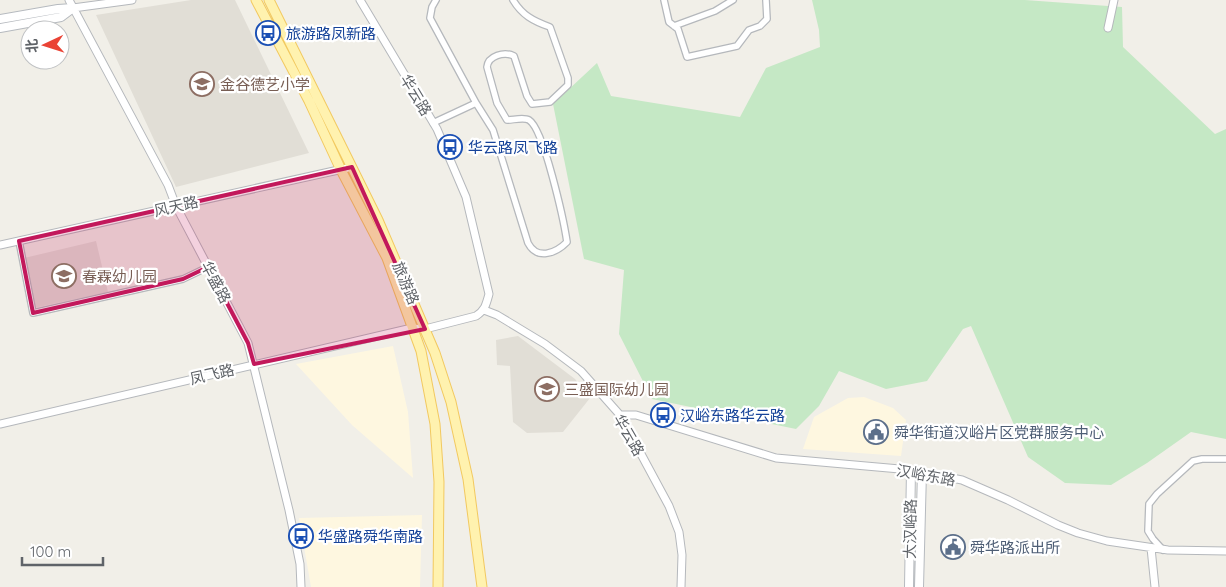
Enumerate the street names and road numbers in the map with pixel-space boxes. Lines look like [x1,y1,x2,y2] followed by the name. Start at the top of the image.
[396,71,436,119] street label: 华云路
[152,192,200,220] street label: 风天路
[197,258,235,306] street label: 华盛路
[388,259,424,307] street label: 旅游路
[188,360,236,388] street label: 凤飞路
[610,411,648,459] street label: 华云路
[895,460,957,490] street label: 汉峪东路
[900,499,920,559] street label: 大汉峪路

